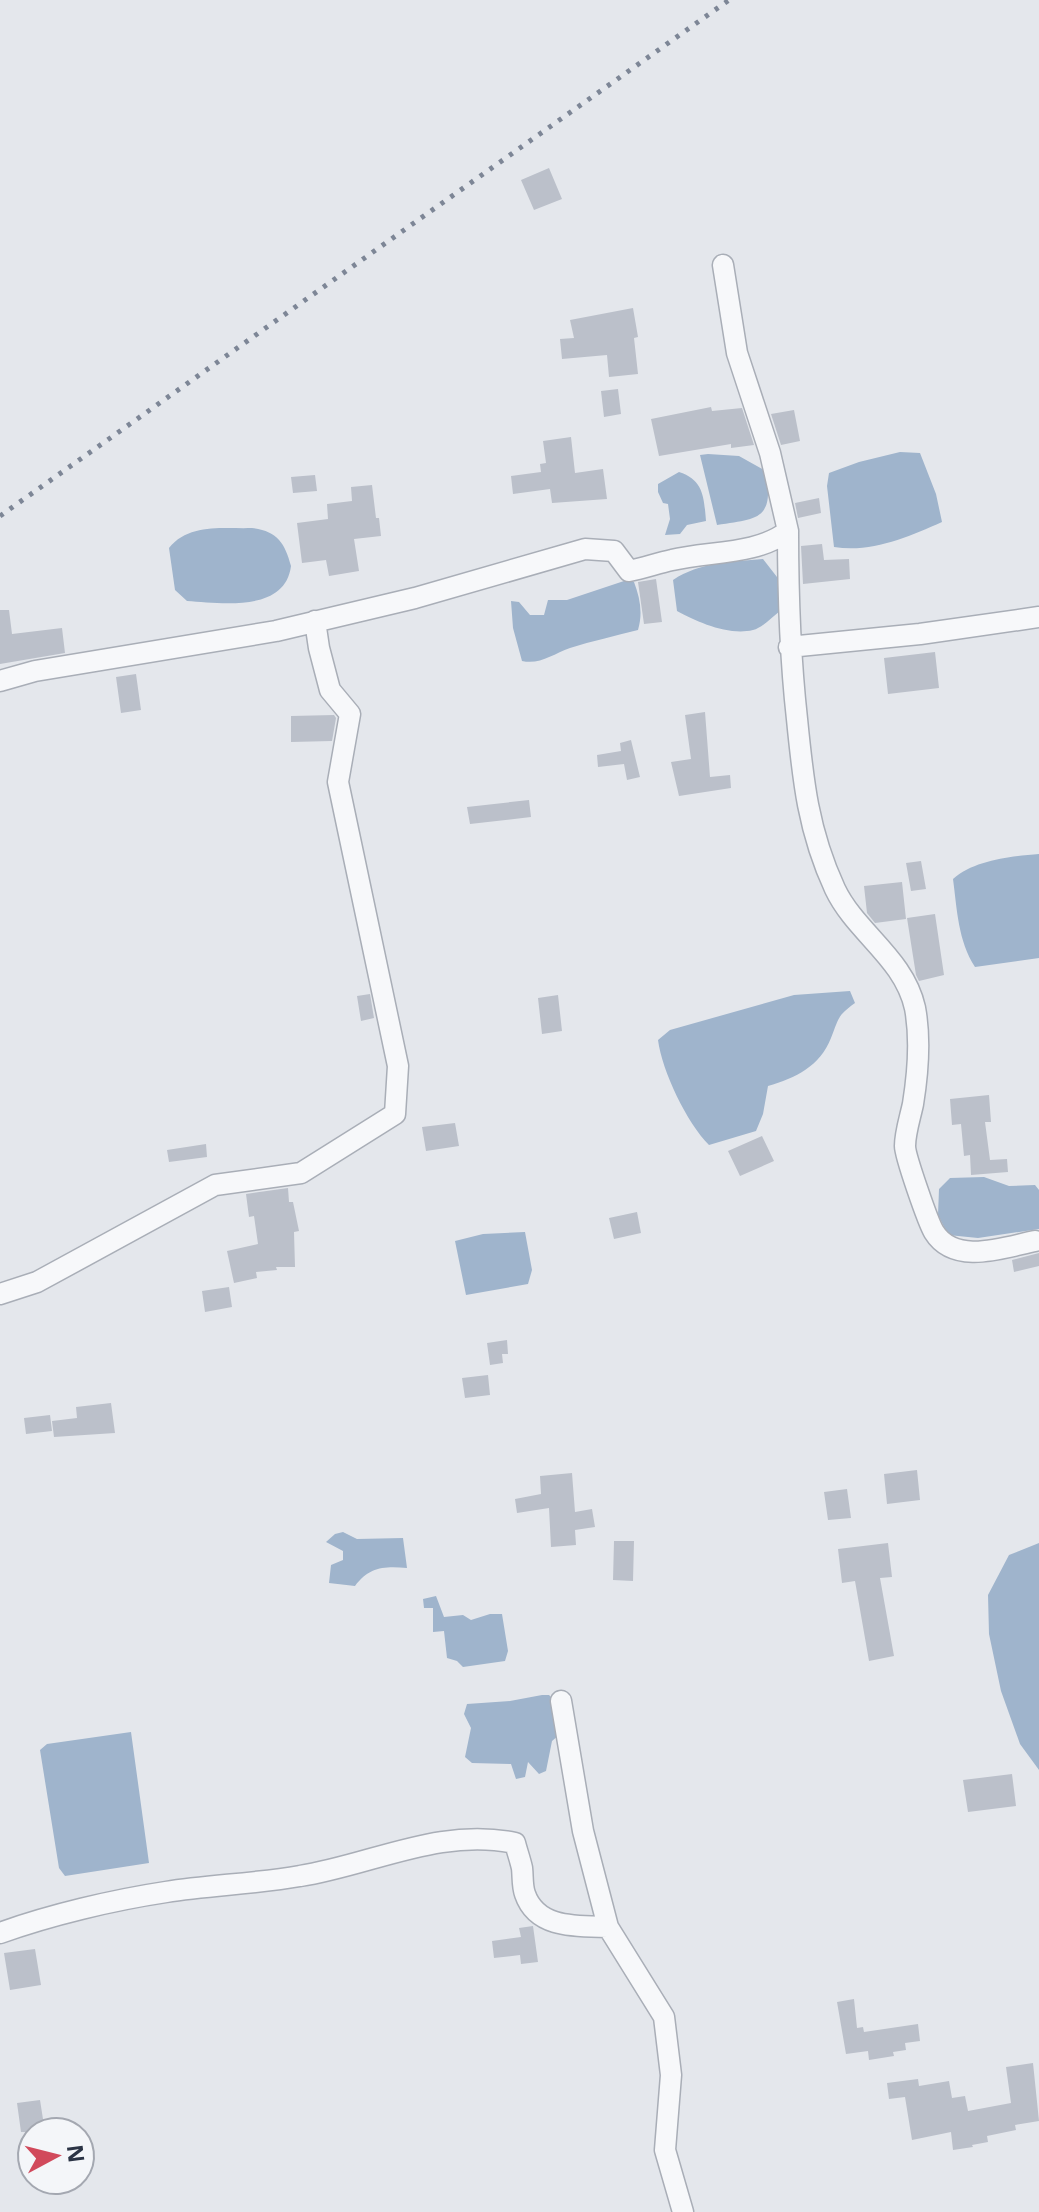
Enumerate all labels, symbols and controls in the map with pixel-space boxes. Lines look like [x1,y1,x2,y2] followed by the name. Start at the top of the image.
[16,2116,96,2196] north arrow
[61,2143,93,2164] text: N

